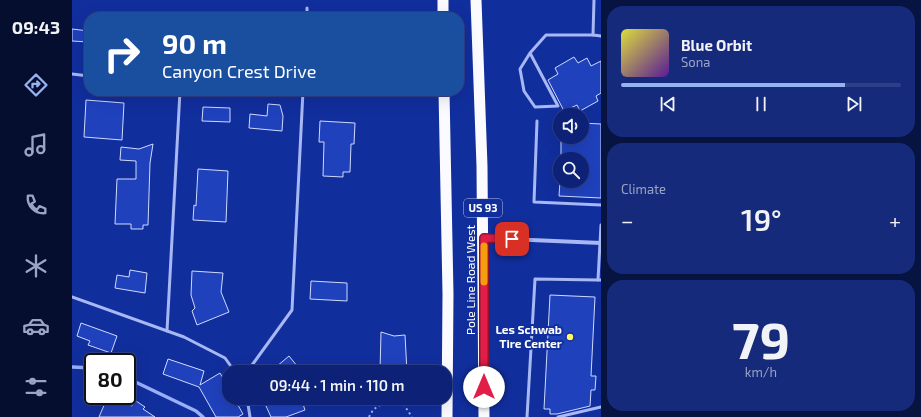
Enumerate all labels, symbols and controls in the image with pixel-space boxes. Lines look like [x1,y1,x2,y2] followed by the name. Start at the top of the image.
[12,16,60,38] text: 09:43
[162,26,227,60] text: 90 m
[96,28,148,80] icon: right
[681,36,752,54] text: Blue Orbit
[681,54,710,70] text: Sona
[162,60,316,82] text: Canyon Crest Drive
[22,71,50,99] icon: directions
[657,93,679,115] icon: previous
[750,93,772,115] icon: pause
[843,93,865,115] icon: next
[553,108,589,188] map controls
[553,108,589,144] button: sound
[22,131,50,159] icon: music
[553,152,589,188] button: search
[621,181,666,197] text: Climate
[22,191,50,219] icon: phone
[464,199,502,217] road number: US 93
[741,201,782,237] text: 19°
[621,207,634,233] text: −
[889,207,901,233] text: +
[495,222,529,256] pin
[463,224,477,335] street label: Pole Line Road West
[501,228,523,250] icon: arrive
[22,252,50,280] icon: climate
[732,307,790,369] text: 79
[22,312,50,340] icon: car
[495,322,562,350] place label: Les Schwab Tire Center
[565,332,575,342] marker: Les Schwab Tire Center
[84,353,136,405] speed limit sign: 80
[745,364,777,380] text: km/h
[463,366,505,408] position arrow
[22,373,50,401] icon: filters
[270,376,404,394] text: 09:44 · 1 min · 110 m

